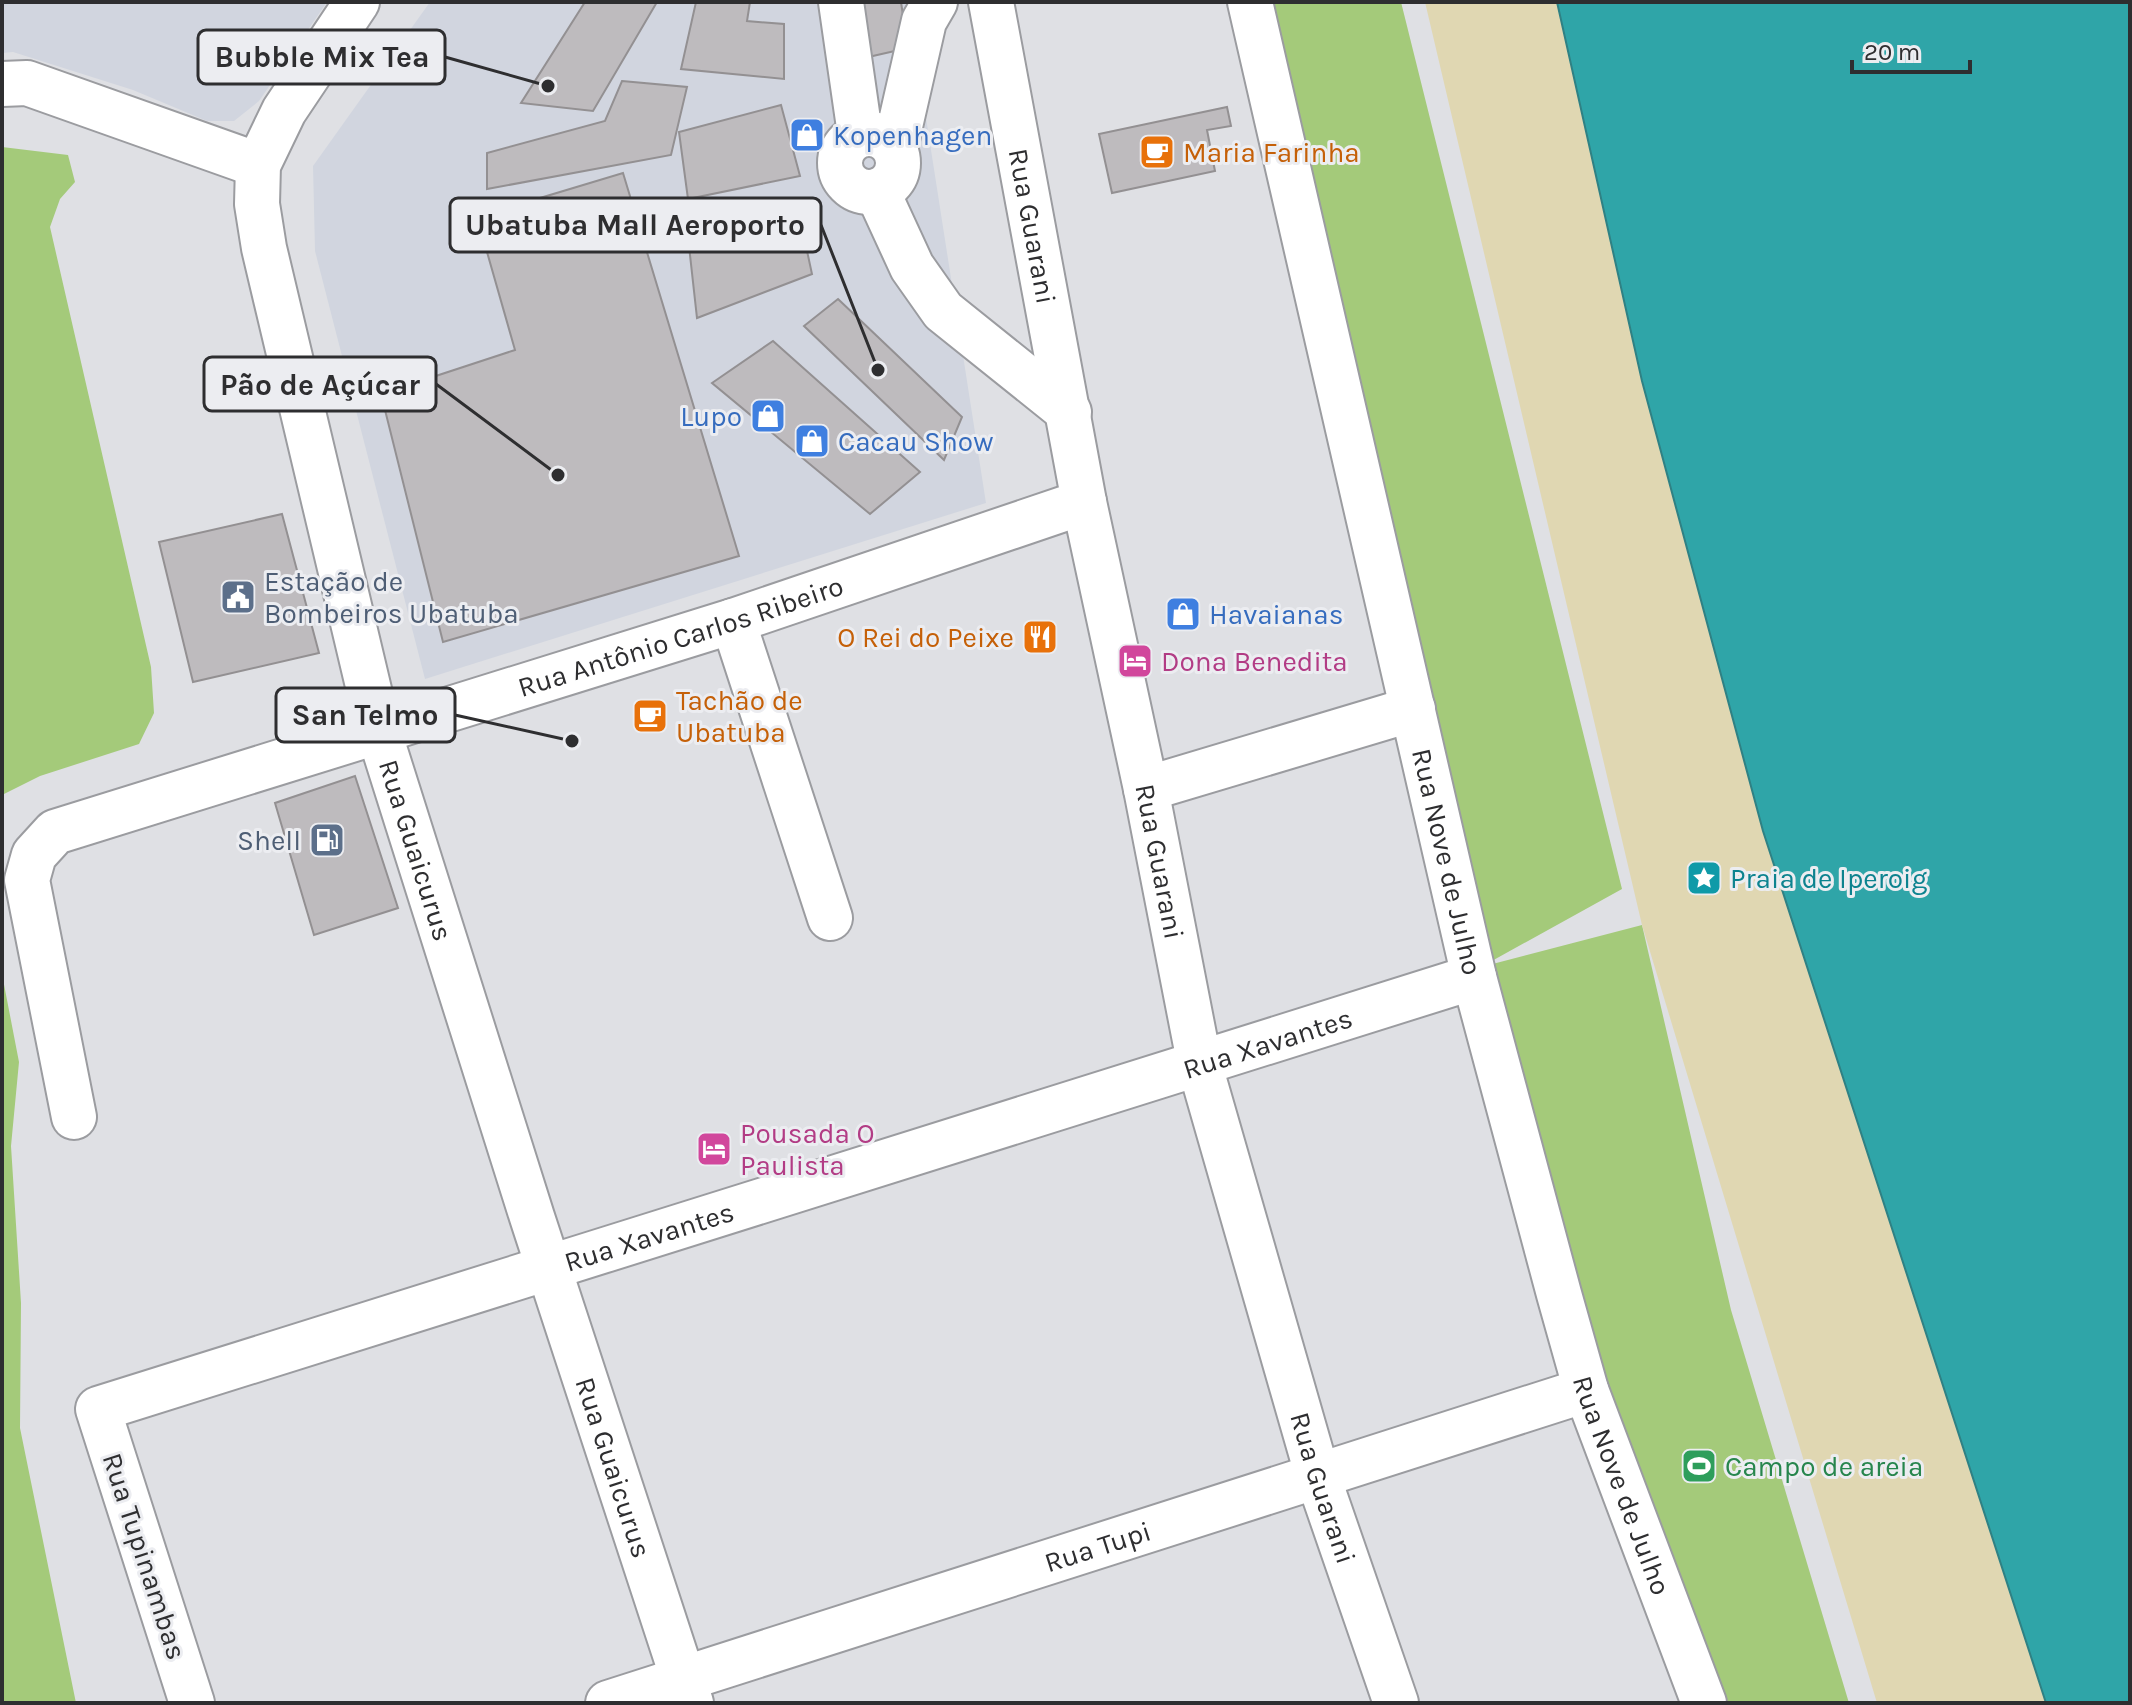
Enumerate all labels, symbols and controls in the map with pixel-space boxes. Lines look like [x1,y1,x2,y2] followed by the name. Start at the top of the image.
[1852,24,1970,74] scale bar
[198,30,445,84] callout: Bubble Mix Tea
[1864,38,1920,66] text: 20 m
[215,39,429,75] text: Bubble Mix Tea
[788,116,826,154] shop icon: Kopenhagen
[833,119,992,152] place label: Kopenhagen
[1138,133,1176,171] cafe icon: Maria Farinha
[1183,136,1360,169] place label: Maria Farinha
[1002,146,1063,307] street label: Rua Guarani
[450,198,821,252] callout: Ubatuba Mall Aeroporto
[465,207,805,243] text: Ubatuba Mall Aeroporto
[204,357,436,411] callout: Pão de Açúcar
[220,367,420,403] text: Pão de Açúcar
[749,397,787,435] shop icon: Lupo
[680,400,742,433] place label: Lupo
[793,422,831,460] shop icon: Cacau Show
[838,425,993,458] place label: Cacau Show
[264,565,519,630] place label: Estação de Bombeiros Ubatuba
[514,569,847,704] street label: Rua Antônio Carlos Ribeiro
[219,578,257,616] public building icon: Estação de Bombeiros Ubatuba
[1164,595,1202,633] shop icon: Havaianas
[1209,598,1343,631] place label: Havaianas
[1021,618,1059,656] restaurant icon: O Rei do Peixe
[837,621,1014,654] place label: O Rei do Peixe
[1116,642,1154,680] hotel icon: Dona Benedita
[1161,645,1348,678] place label: Dona Benedita
[676,684,803,749] place label: Tachão de Ubatuba
[276,688,455,742] callout: San Telmo
[292,697,438,733] text: San Telmo
[631,697,669,735] cafe icon: Tachão de Ubatuba
[1405,745,1489,978] street label: Rua Nove de Julho
[372,756,460,945] street label: Rua Guaicurus
[1128,781,1191,942] street label: Rua Guarani
[308,821,346,859] fuel station icon: Shell
[237,824,301,857] place label: Shell
[1685,859,1723,897] place icon: Praia de Iperoig
[1730,862,1927,895] place label: Praia de Iperoig
[1179,1001,1356,1086] street label: Rua Xavantes
[740,1117,875,1182] place label: Pousada O Paulista
[695,1130,733,1168] hotel icon: Pousada O Paulista
[560,1195,738,1279] street label: Rua Xavantes
[1566,1372,1678,1600] street label: Rua Nove de Julho
[568,1373,658,1562] street label: Rua Guaicurus
[1283,1408,1363,1568] street label: Rua Guarani
[1680,1447,1718,1485] sports icon: Campo de areia
[96,1449,193,1664] street label: Rua Tupinambas
[1725,1450,1923,1483] place label: Campo de areia
[1040,1514,1155,1579] street label: Rua Tupi

